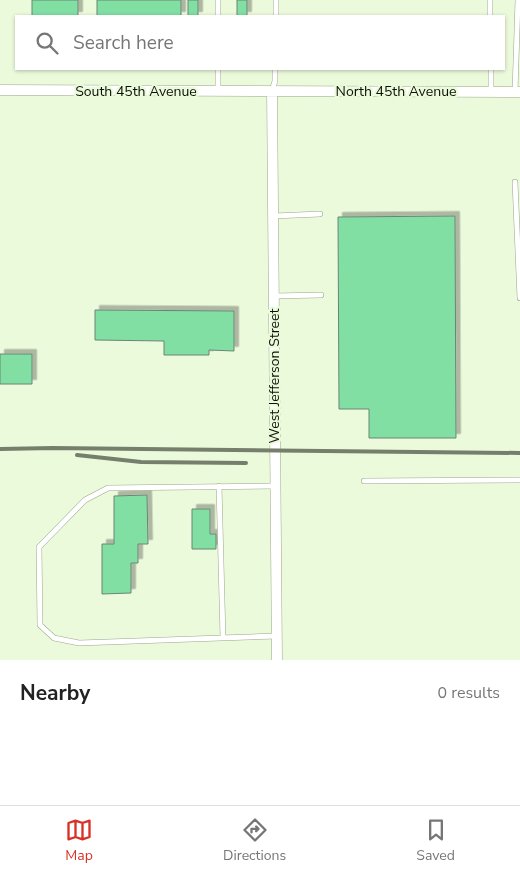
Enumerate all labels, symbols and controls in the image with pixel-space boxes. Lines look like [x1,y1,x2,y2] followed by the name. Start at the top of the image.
[15,15,505,70] search box
[33,29,61,57] icon: search
[73,30,174,56] text: Search here
[75,82,197,101] street label: South 45th Avenue
[336,82,456,101] street label: North 45th Avenue
[265,309,284,443] street label: West Jefferson Street
[20,679,90,707] text: Nearby
[438,682,500,704] text: 0 results
[65,816,93,865] tab: Map
[223,816,286,865] tab: Directions
[416,816,455,865] tab: Saved

